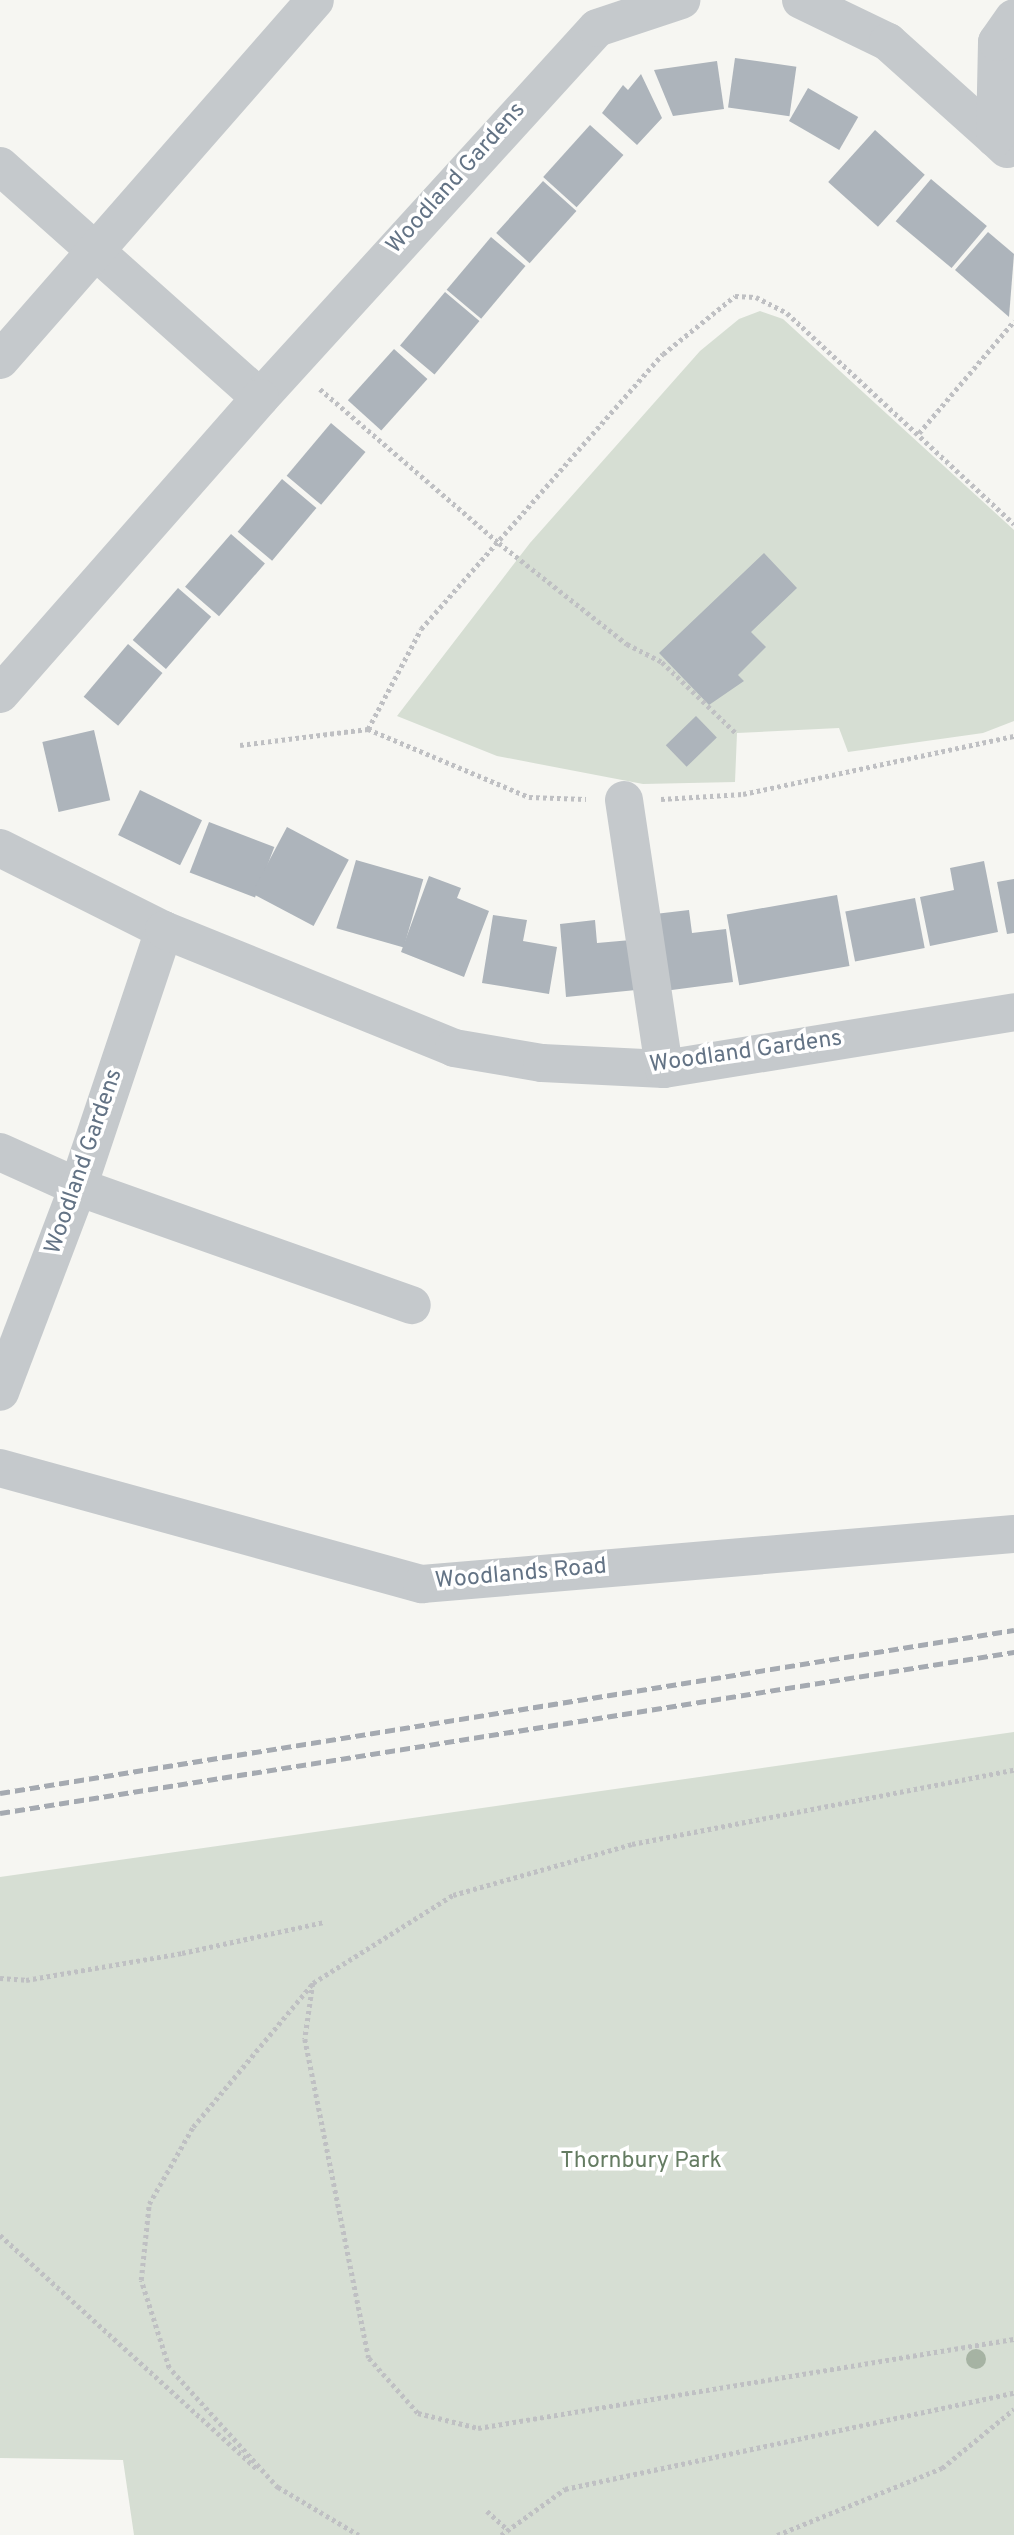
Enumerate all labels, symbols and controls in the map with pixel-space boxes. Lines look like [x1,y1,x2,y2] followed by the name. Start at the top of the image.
[382,98,532,260] street label: Woodland Gardens
[648,1026,844,1080] street label: Woodland Gardens
[40,1066,130,1258] street label: Woodland Gardens
[434,1554,608,1596] street label: Woodlands Road
[560,2148,722,2176] park label: Thornbury Park

